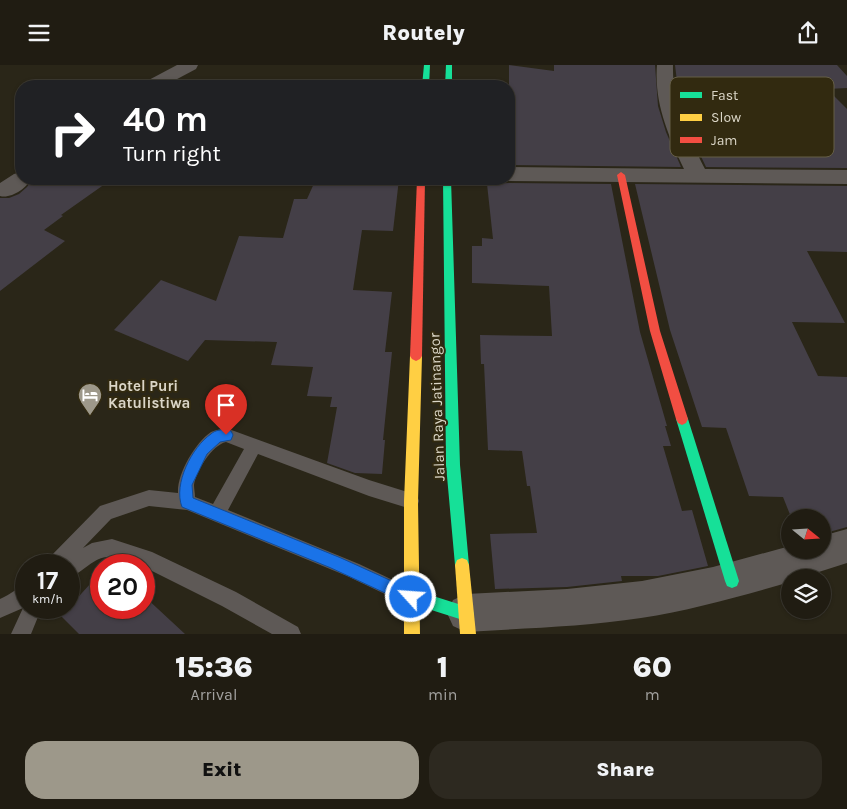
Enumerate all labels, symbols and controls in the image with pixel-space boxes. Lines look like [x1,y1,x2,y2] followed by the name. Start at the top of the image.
[25,19,53,47] icon: menu
[794,19,822,47] icon: share
[382,20,465,46] text: Routely
[670,77,834,157] legend
[711,87,738,104] text: Fast
[123,99,208,140] text: 40 m
[40,100,105,165] icon: right
[711,109,741,126] text: Slow
[711,132,737,149] text: Jam
[123,141,221,167] text: Turn right
[425,332,449,482] street label: Jalan Raya Jatinangor
[108,377,190,412] place label: Hotel Puri Katulistiwa
[77,382,103,416] hotel icon: Hotel Puri Katulistiwa
[205,384,247,435] pin
[212,391,240,419] icon: arrive
[781,509,831,559] north arrow
[781,509,831,619] map controls
[90,554,155,619] speed limit sign: 20
[37,566,58,595] text: 17
[781,569,831,619] button: layers
[384,570,436,622] position arrow
[32,592,63,606] text: km/h
[175,649,253,685] text: 15:36
[437,649,448,685] text: 1
[632,649,672,685] text: 60
[191,685,237,704] text: Arrival
[428,685,457,704] text: min
[645,685,660,704] text: m
[25,741,419,799] button: Exit
[429,741,822,799] button: Share

